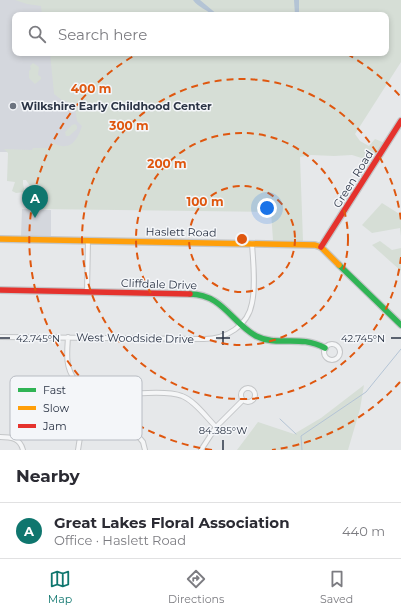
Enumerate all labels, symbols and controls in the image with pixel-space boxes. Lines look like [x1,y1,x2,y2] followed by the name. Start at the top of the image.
[12,12,389,56] search box
[26,23,48,45] icon: search
[58,25,147,44] text: Search here
[71,81,111,96] text: 400 m
[21,99,212,113] place label: Wilkshire Early Childhood Center
[8,101,18,111] marker: Wilkshire Early Childhood Center
[108,118,149,133] text: 300 m
[330,148,376,210] street label: Green Road
[147,156,187,171] text: 200 m
[22,185,48,218] pin: A
[187,194,223,209] text: 100 m
[257,198,277,218] your location
[145,224,217,240] street label: Haslett Road
[235,232,249,246] centre of rings
[121,276,198,292] street label: Cliffdale Drive
[76,330,194,346] street label: West Woodside Drive
[16,332,60,345] text: 42.745°N
[341,332,385,345] text: 42.745°N
[10,376,142,440] legend
[43,383,67,397] text: Fast
[43,401,69,415] text: Slow
[42,419,67,433] text: Jam
[199,424,247,437] text: 84.385°W
[16,466,80,486] text: Nearby
[54,513,290,532] text: Great Lakes Floral Association
[24,523,34,539] text: A
[342,523,385,539] text: 440 m
[54,532,186,548] text: Office · Haslett Road
[48,568,72,606] tab: Map
[168,568,224,606] tab: Directions
[320,568,353,606] tab: Saved

